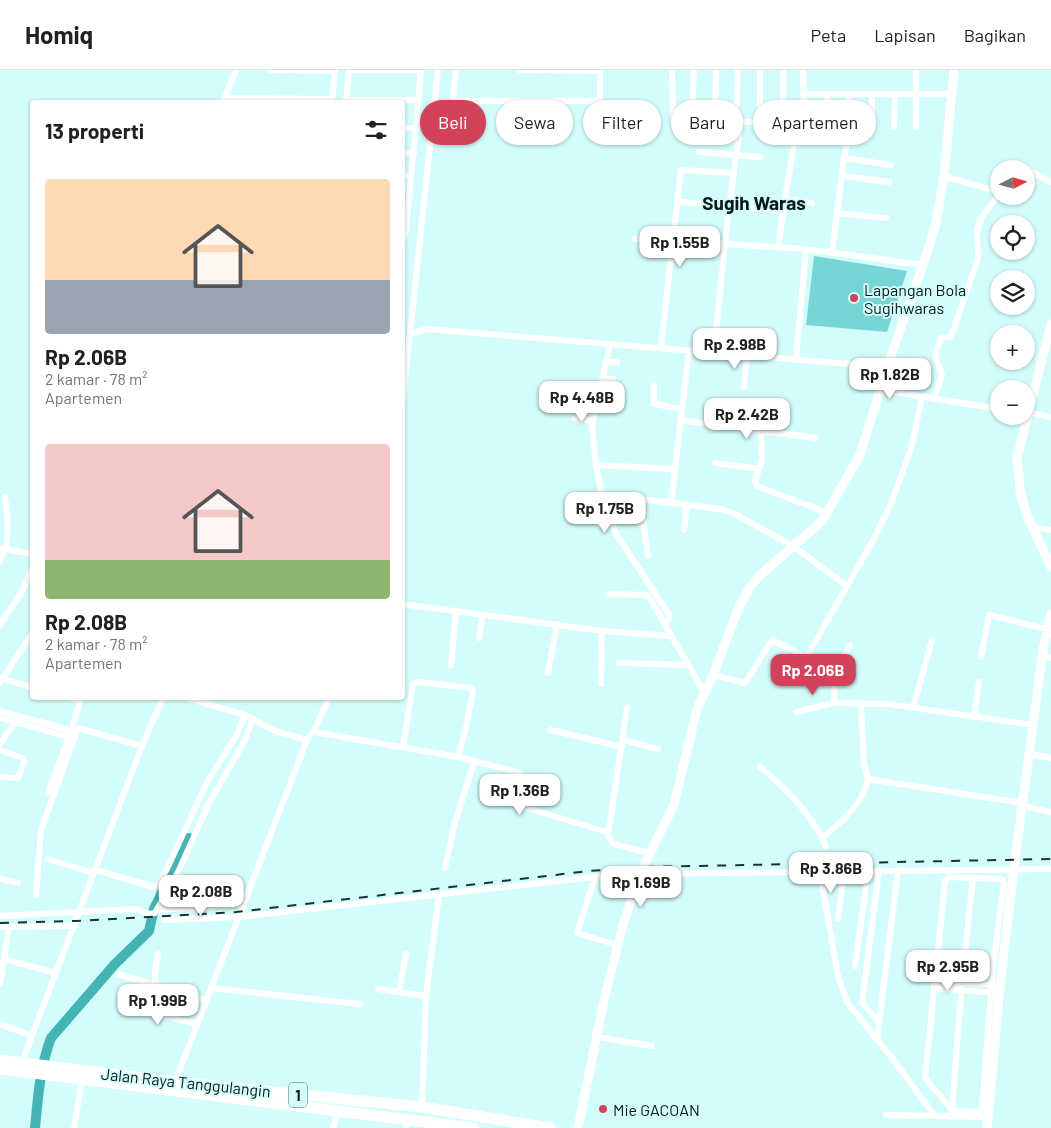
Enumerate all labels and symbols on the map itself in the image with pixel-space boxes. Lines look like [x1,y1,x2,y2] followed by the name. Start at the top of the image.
[990,160,1035,205] north arrow
[702,191,806,214] district label: Sugih Waras
[628,226,732,268] pin: Rp 1.55B
[864,280,966,317] place label: Lapangan Bola Sugihwaras
[848,292,860,304] marker: Lapangan Bola Sugihwaras
[683,328,787,370] pin: Rp 2.98B
[838,358,942,400] pin: Rp 1.82B
[530,380,634,423] pin: Rp 4.48B
[695,398,799,440] pin: Rp 2.42B
[553,492,657,534] pin: Rp 1.75B
[761,654,865,696] pin: Rp 2.06B
[468,774,572,816] pin: Rp 1.36B
[779,852,883,894] pin: Rp 3.86B
[589,866,693,908] pin: Rp 1.69B
[149,874,253,917] pin: Rp 2.08B
[896,950,1000,992] pin: Rp 2.95B
[106,984,210,1026] pin: Rp 1.99B
[100,1064,272,1100] street label: Jalan Raya Tanggulangin
[289,1082,307,1108] road number: 1
[613,1100,700,1119] place label: Mie GACOAN
[597,1103,609,1115] marker: Mie GACOAN

